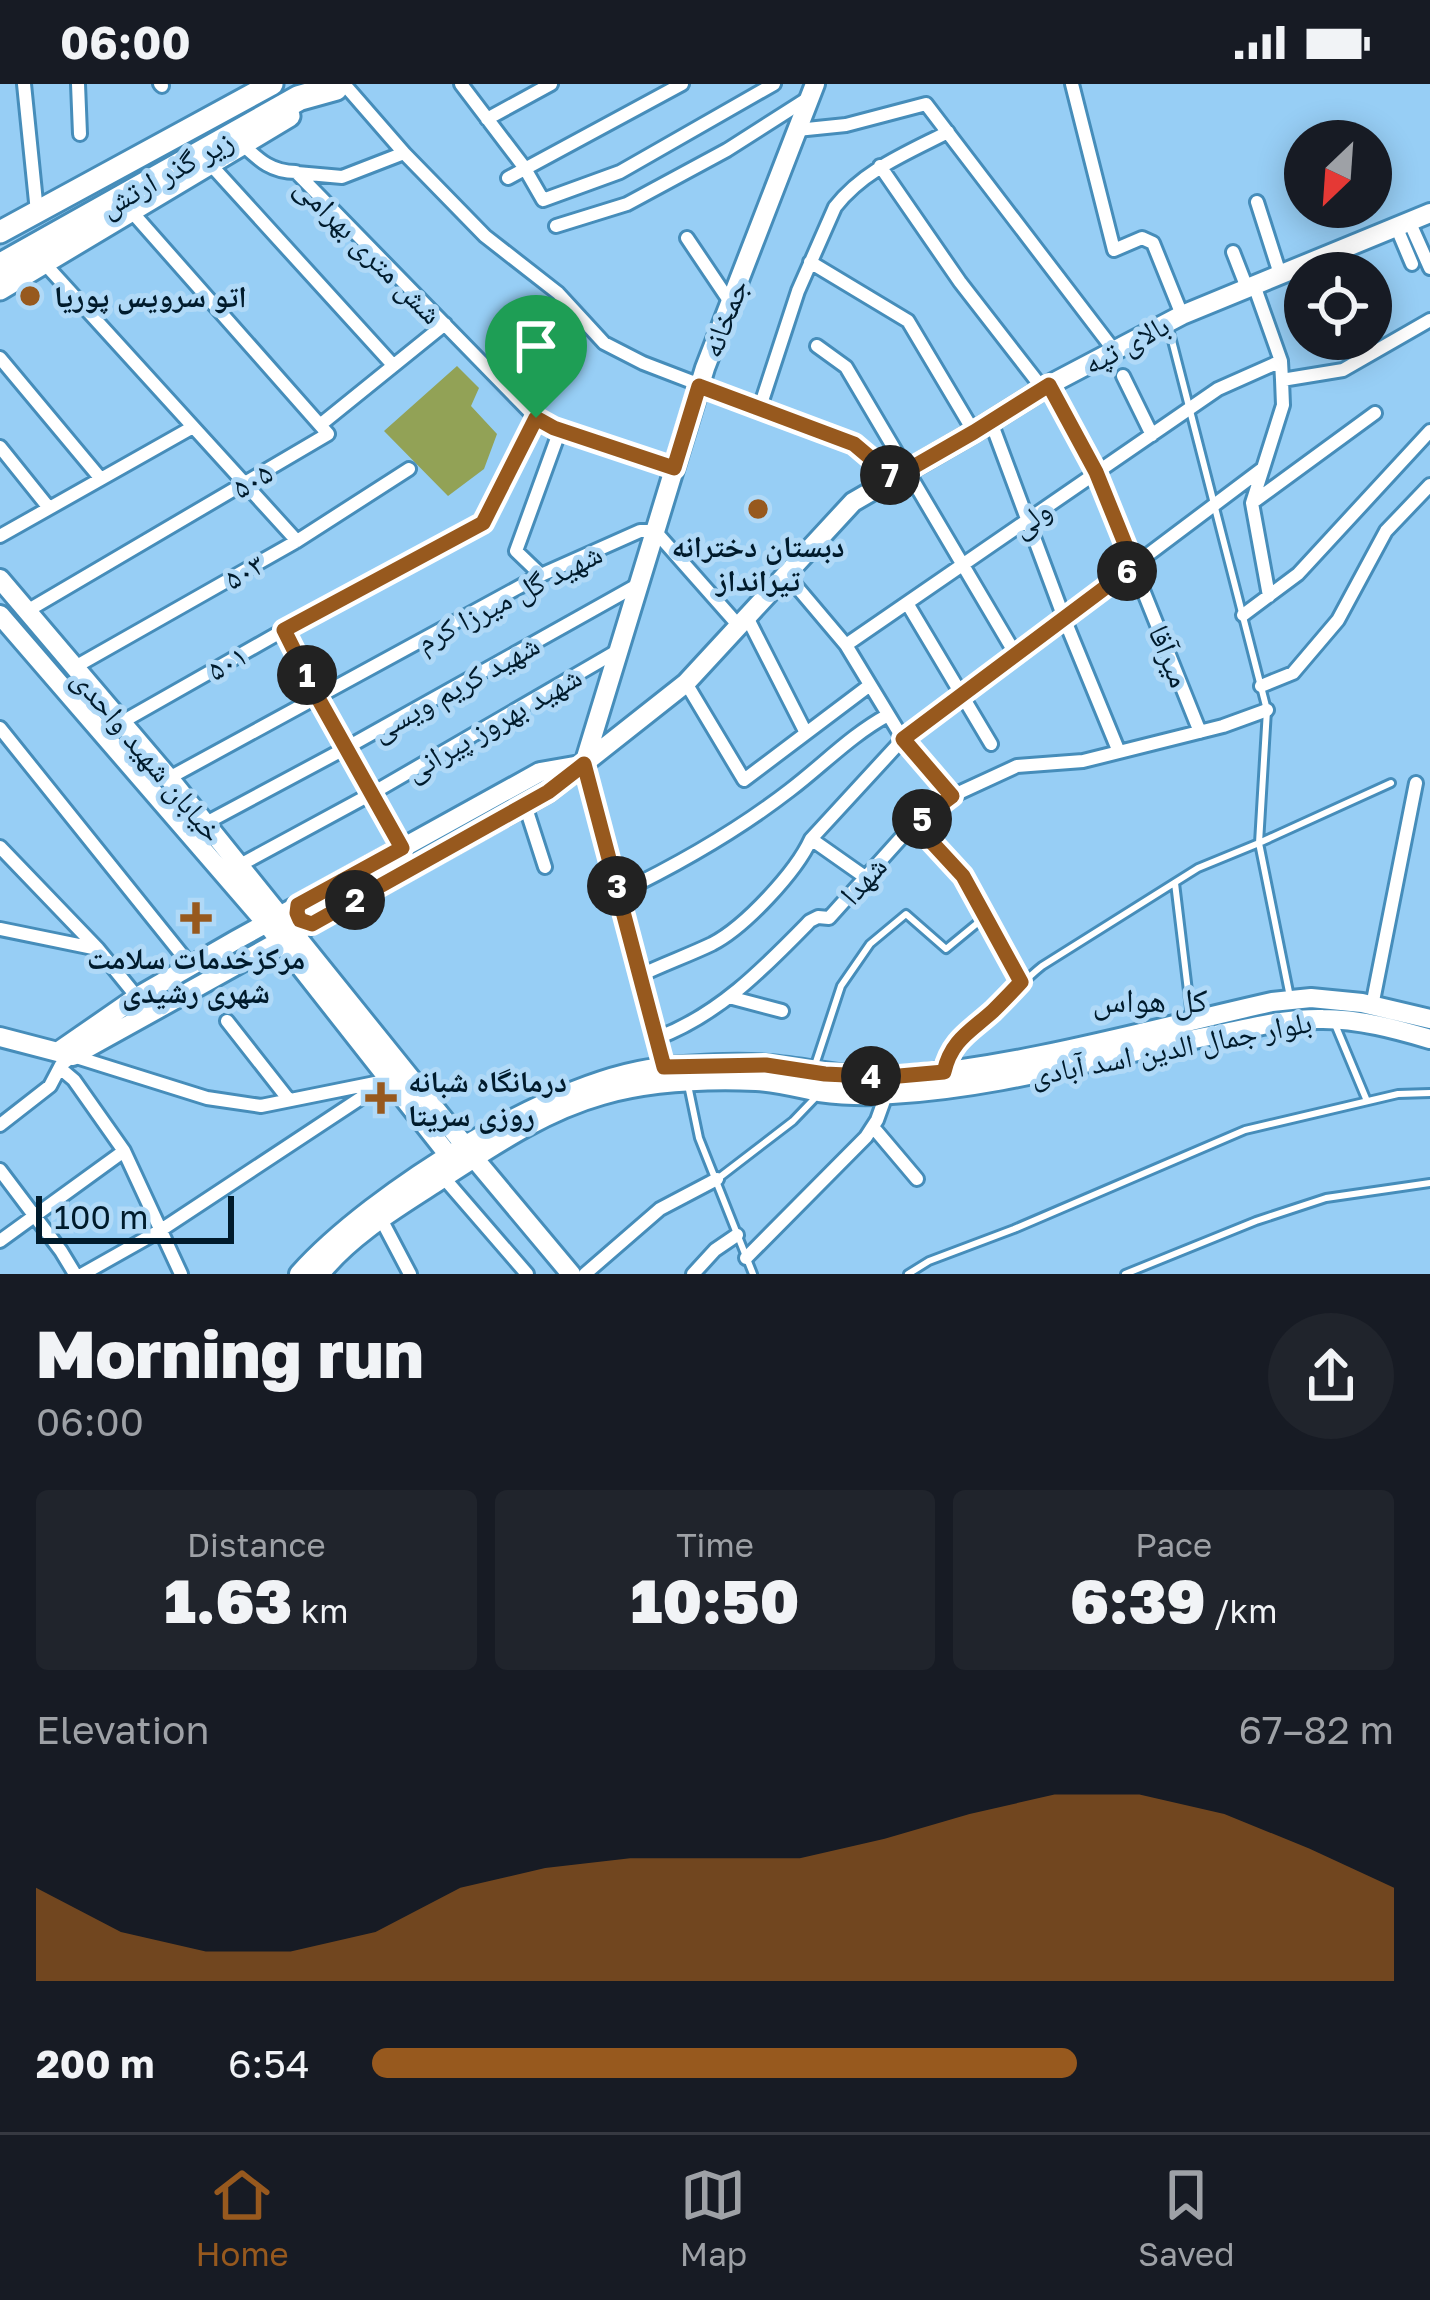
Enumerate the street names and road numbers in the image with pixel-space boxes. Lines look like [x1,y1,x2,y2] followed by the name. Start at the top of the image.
[93,122,239,225] street label: زیر گذر ارتش
[287,169,450,332] street label: شش متری بهرامی
[693,274,755,362] street label: جمخانه
[1077,306,1176,383] street label: بالای تپه
[225,454,279,506] street label: ۵۰۵
[1004,491,1059,545] street label: ولی
[410,535,609,661] street label: شهید گل میرزا کرم
[217,545,271,597] street label: ۵۰۳
[1141,620,1199,692] street label: میرآقا
[365,626,547,751] street label: شهید کریم ویسی
[200,636,254,688] street label: ۵۰۱
[398,658,588,789] street label: شهید بهروز پیرانی
[64,661,231,850] street label: خیابان شهید واحدی
[832,848,894,912] street label: شهدا
[1027,1003,1315,1094] street label: بلوار جمال الدین اسد آبادی

